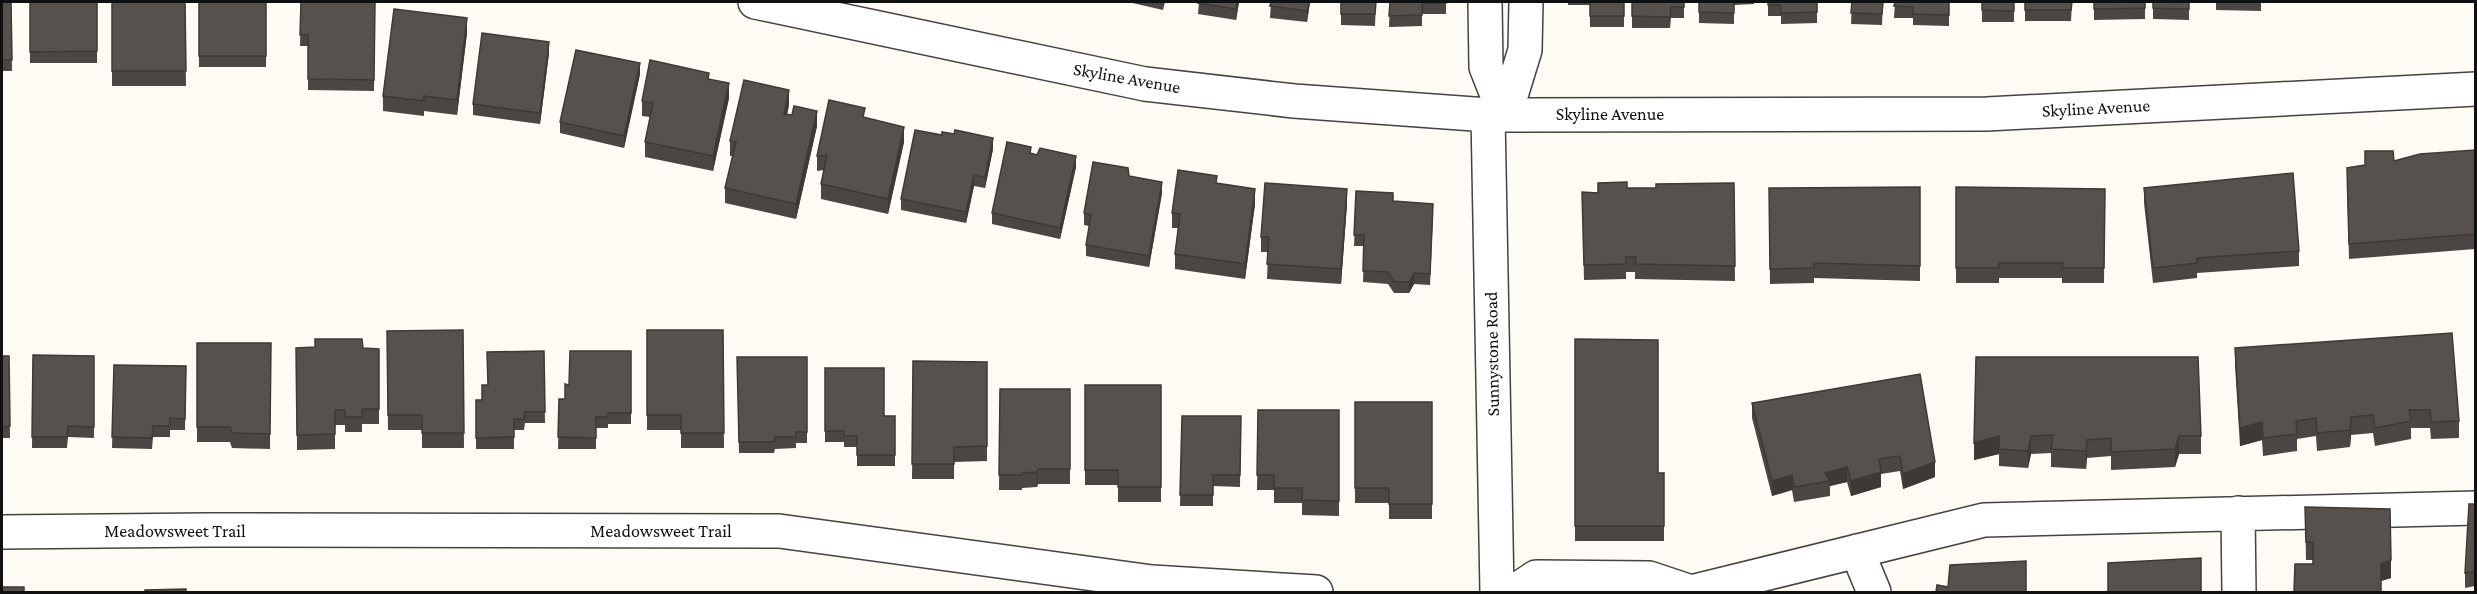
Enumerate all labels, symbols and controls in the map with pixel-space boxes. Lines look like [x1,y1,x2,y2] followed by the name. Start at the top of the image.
[1072,59,1182,97] street label: Skyline Avenue
[2041,95,2151,121] street label: Skyline Avenue
[1556,104,1664,124] street label: Skyline Avenue
[1481,291,1503,417] street label: Sunnystone Road
[104,521,246,541] street label: Meadowsweet Trail
[590,521,732,541] street label: Meadowsweet Trail

